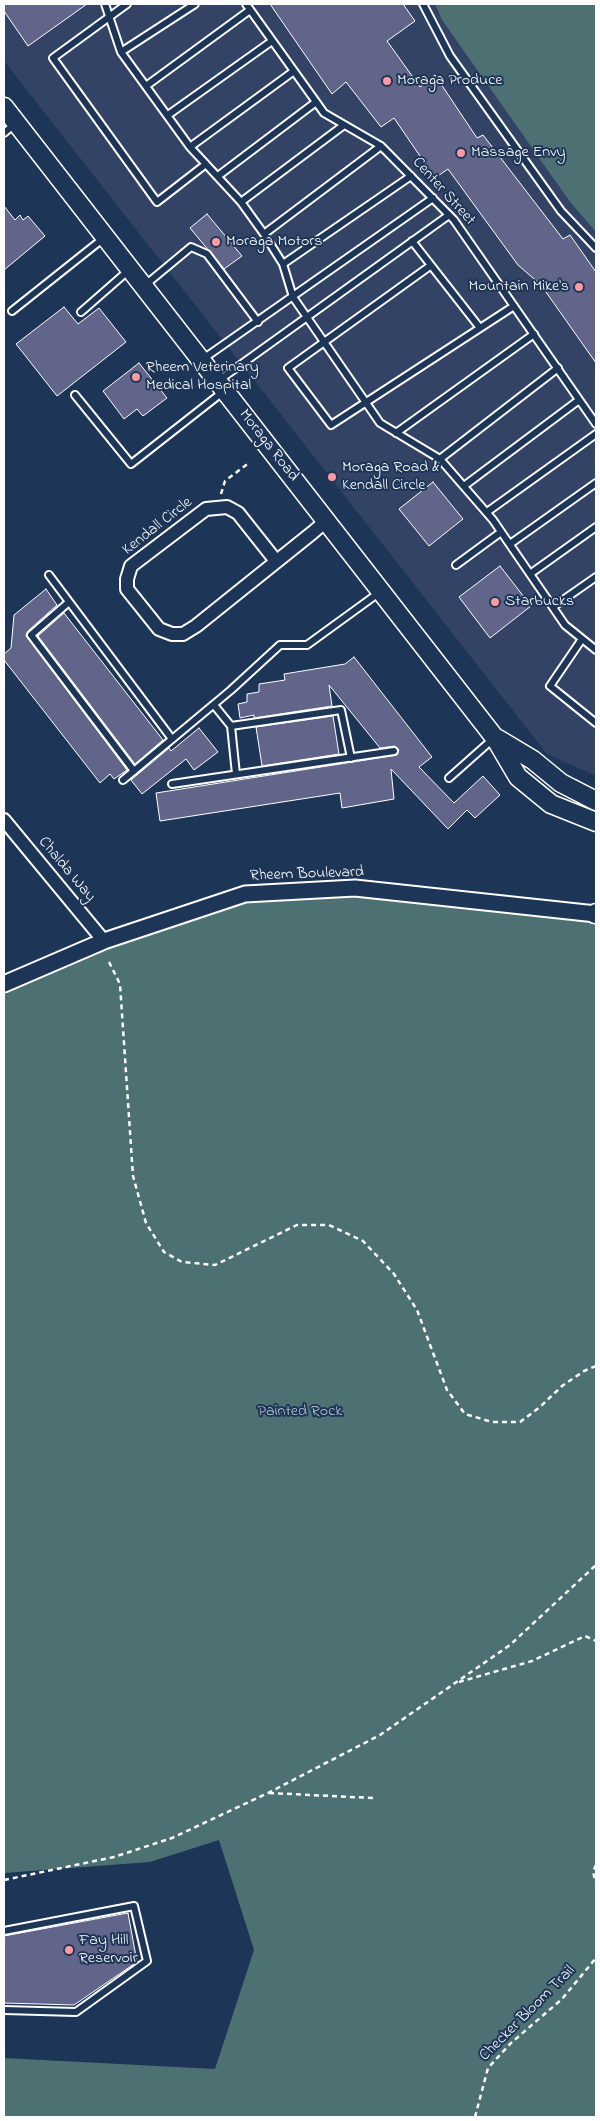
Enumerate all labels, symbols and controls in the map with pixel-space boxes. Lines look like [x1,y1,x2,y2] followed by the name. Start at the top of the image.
[397,71,502,91] place label: Moraga Produce
[381,75,393,87] marker: Moraga Produce
[471,143,565,163] place label: Massage Envy
[455,147,467,159] marker: Massage Envy
[407,154,479,230] street label: Center Street
[226,232,322,252] place label: Moraga Motors
[210,236,222,248] marker: Moraga Motors
[469,277,569,297] place label: Mountain Mike's
[573,281,585,293] marker: Mountain Mike's
[146,358,259,396] place label: Rheem Veterinary Medical Hospital
[130,371,142,383] marker: Rheem Veterinary Medical Hospital
[234,406,302,486] street label: Moraga Road
[342,458,440,496] place label: Moraga Road & Kendall Circle
[326,471,338,483] marker: Moraga Road & Kendall Circle
[119,494,197,560] street label: Kendall Circle
[505,592,574,612] place label: Starbucks
[489,596,501,608] marker: Starbucks
[33,833,99,907] street label: Chalda Way
[250,863,364,887] street label: Rheem Boulevard
[258,1402,342,1422] park label: Painted Rock
[79,1931,138,1969] place label: Fay Hill Reservoir
[63,1944,75,1956] marker: Fay Hill Reservoir
[476,1962,580,2066] street label: Checker Bloom Trail

